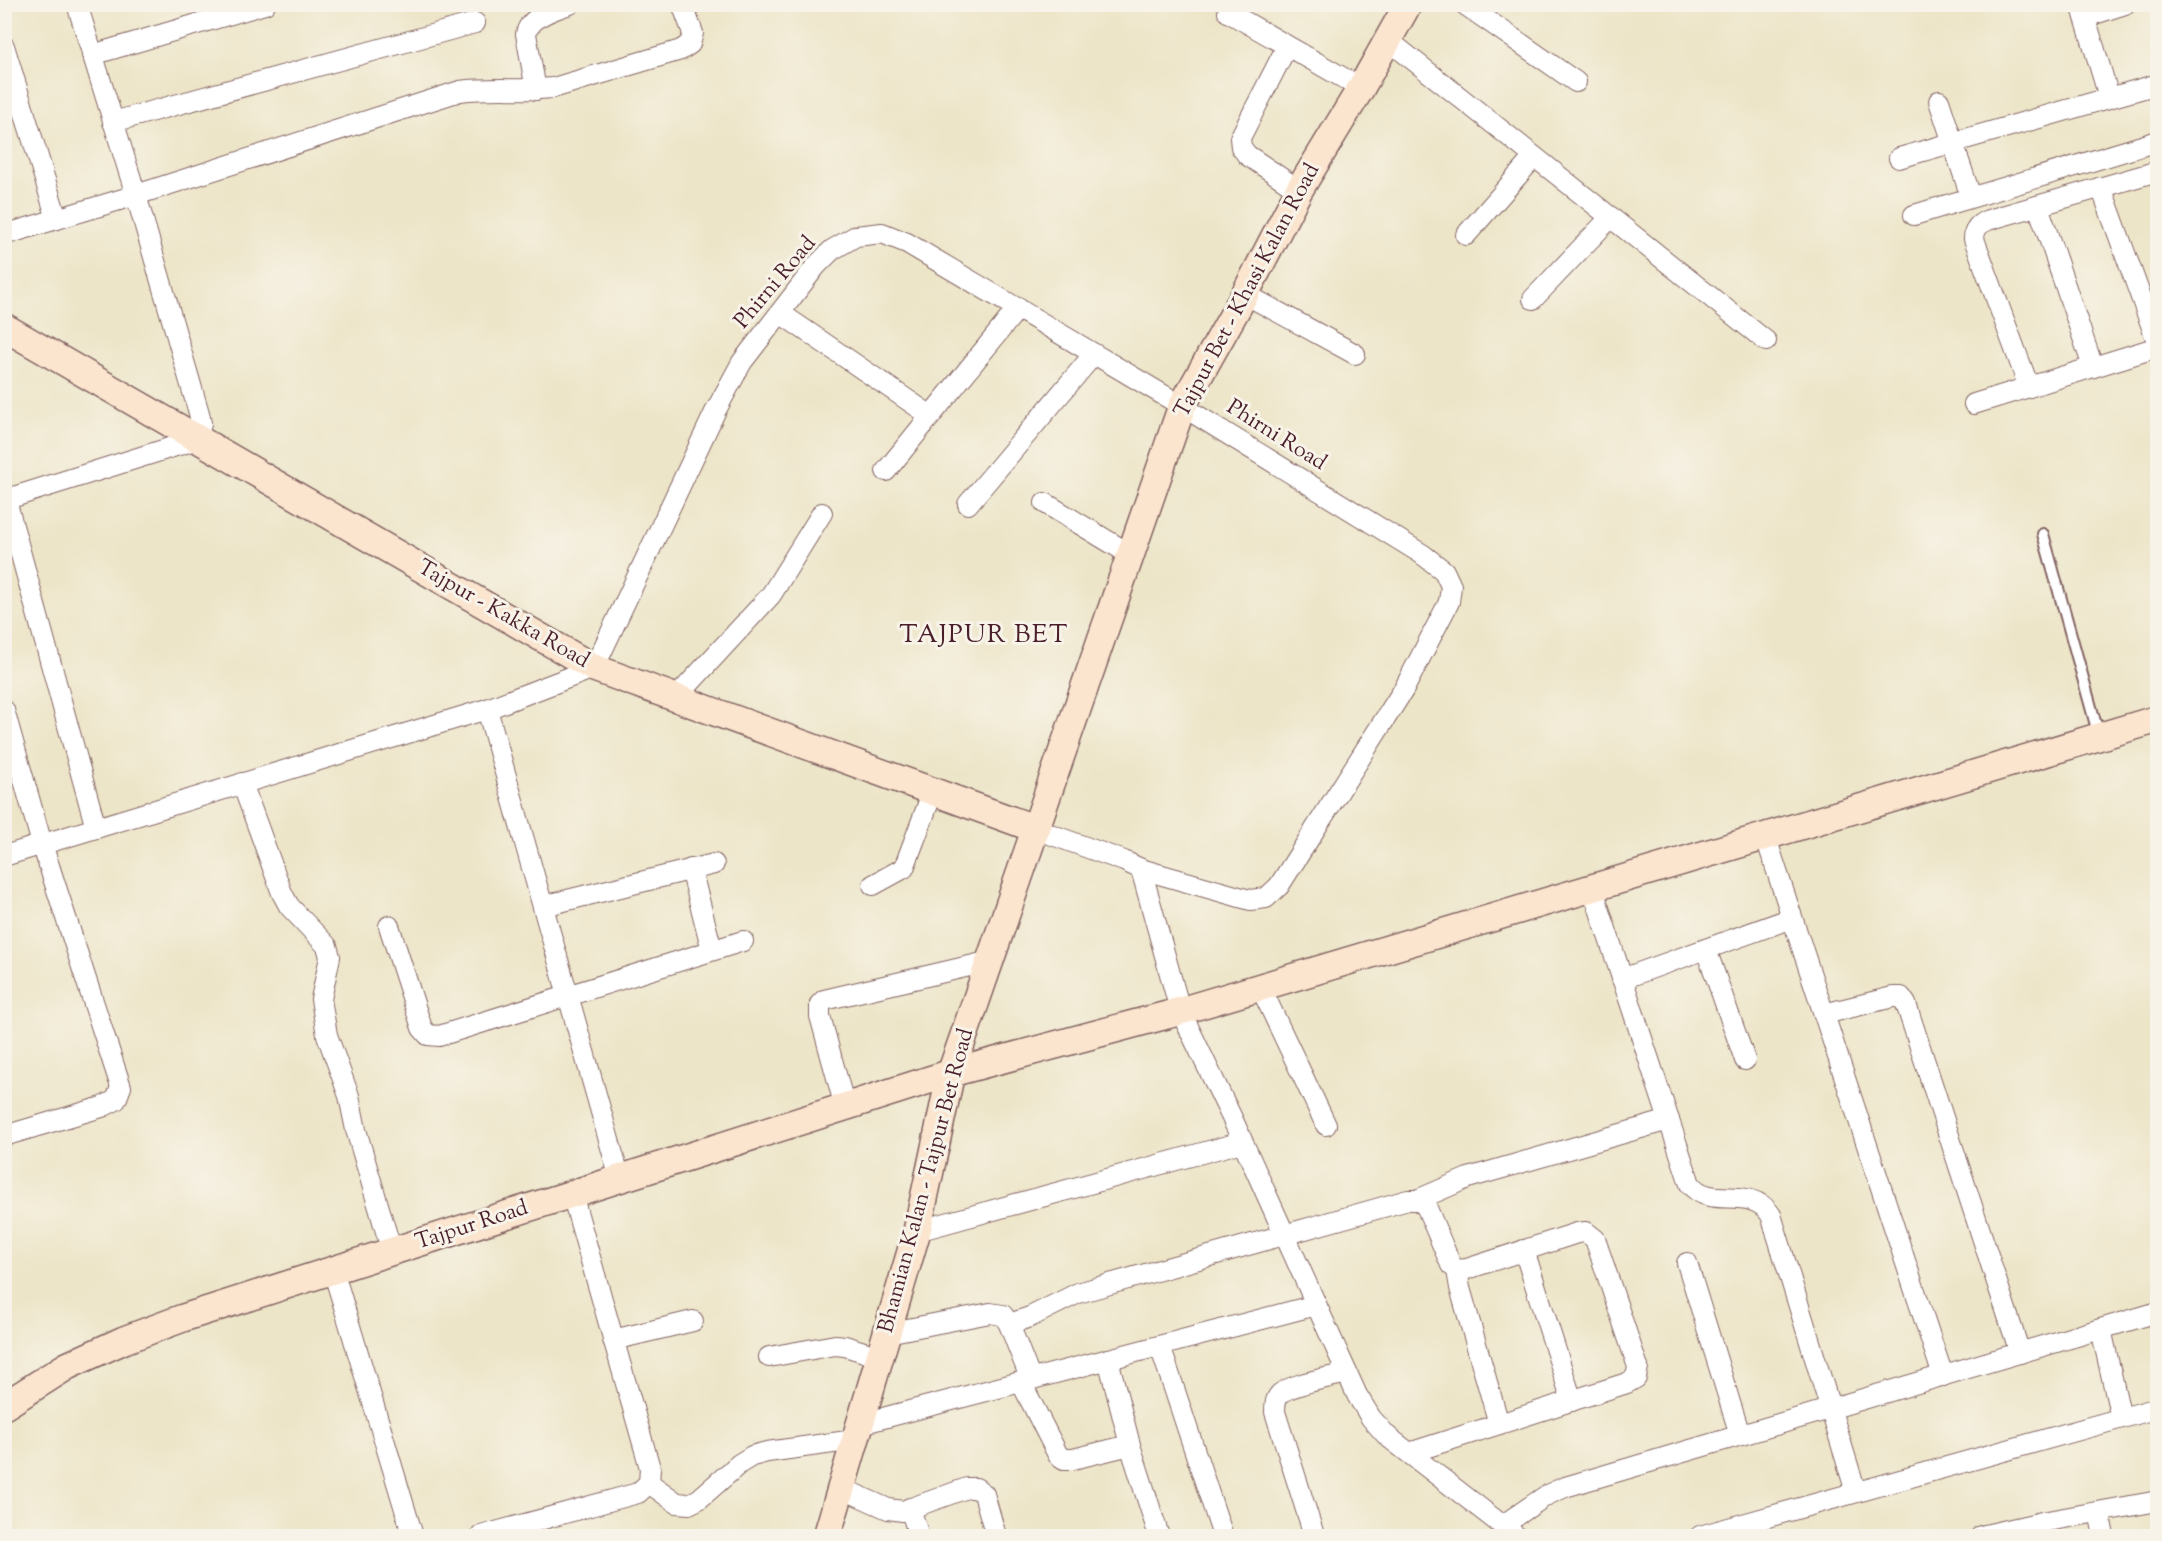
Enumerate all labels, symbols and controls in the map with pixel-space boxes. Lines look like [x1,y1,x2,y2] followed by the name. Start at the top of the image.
[1167,158,1329,424] street label: Tajpur Bet - Khasi Kalan Road
[727,229,825,337] street label: Phirni Road
[1220,392,1332,480] street label: Phirni Road
[411,553,595,677] street label: Tajpur - Kakka Road
[899,617,1069,654] district label: TAJPUR BET
[871,1025,983,1337] street label: Bhamian Kalan - Tajpur Bet Road
[412,1193,532,1259] street label: Tajpur Road

